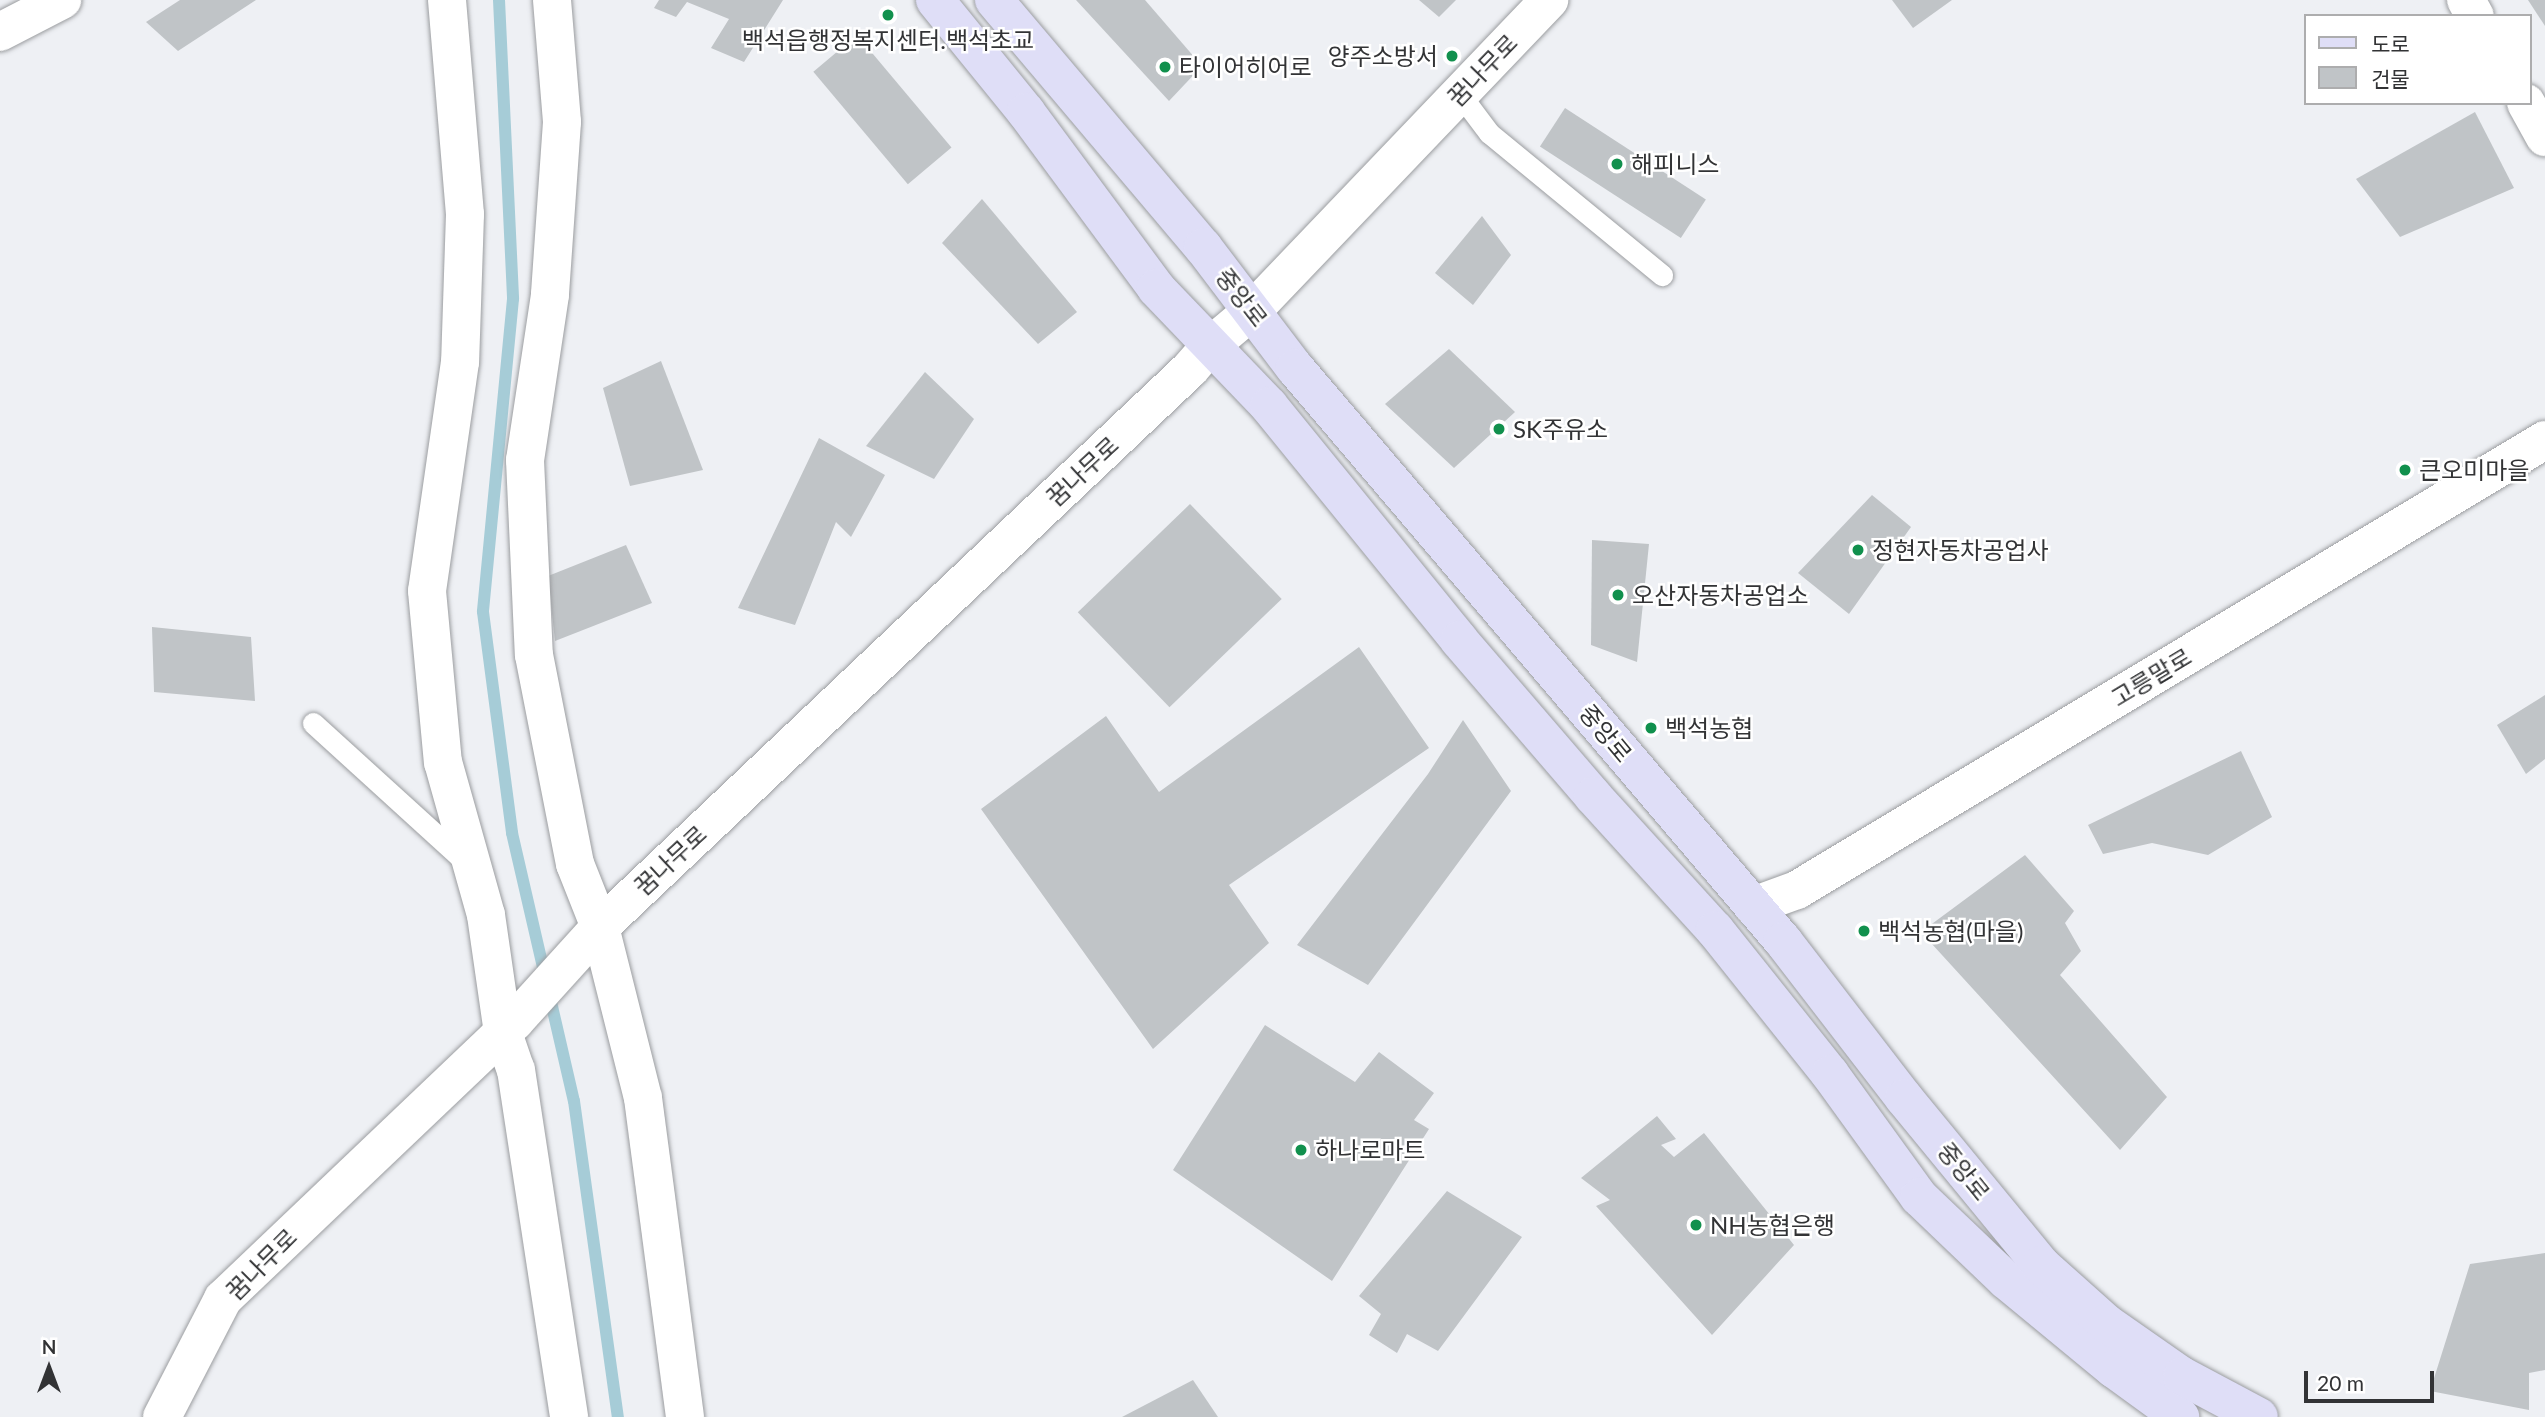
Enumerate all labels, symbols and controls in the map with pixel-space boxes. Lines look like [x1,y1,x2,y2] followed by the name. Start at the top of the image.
[880,7,896,23] marker: 백석읍행정복지센터.백석초교
[2304,14,2531,105] legend
[742,26,1034,54] place label: 백석읍행정복지센터.백석초교
[1441,28,1523,112] street label: 꿈나무로
[2371,31,2410,56] text: 도로
[1328,42,1438,70] place label: 양주소방서
[1444,48,1460,64] marker: 양주소방서
[1179,53,1311,81] place label: 타이어히어로
[1157,59,1173,75] marker: 타이어히어로
[2371,66,2410,91] text: 건물
[1631,150,1719,178] place label: 해피니스
[1609,156,1625,172] marker: 해피니스
[1210,262,1274,332] street label: 중앙로
[1513,415,1608,443] place label: SK주유소
[1491,421,1507,437] marker: SK주유소
[1040,430,1124,512] street label: 꿈나무로
[2419,456,2529,484] place label: 큰오미마을
[2397,462,2413,478] marker: 큰오미마을
[1872,536,2049,564] place label: 정현자동차공업사
[1850,542,1866,558] marker: 정현자동차공업사
[1632,581,1809,609] place label: 오산자동차공업소
[1610,587,1626,603] marker: 오산자동차공업소
[2106,642,2196,712] street label: 고릉말로
[1574,698,1638,768] street label: 중앙로
[1665,714,1753,742] place label: 백석농협
[1643,720,1659,736] marker: 백석농협
[628,819,712,901] street label: 꿈나무로
[1878,917,2023,945] place label: 백석농협(마을)
[1856,923,1872,939] marker: 백석농협(마을)
[1315,1136,1425,1164] place label: 하나로마트
[1932,1136,1996,1206] street label: 중앙로
[1293,1142,1309,1158] marker: 하나로마트
[1710,1211,1835,1239] place label: NH농협은행
[1688,1217,1704,1233] marker: NH농협은행
[220,1223,302,1305] street label: 꿈나무로
[14,1333,84,1403] north arrow
[42,1335,56,1358] text: N
[2307,1358,2436,1402] scale bar
[2317,1370,2364,1395] text: 20 m

